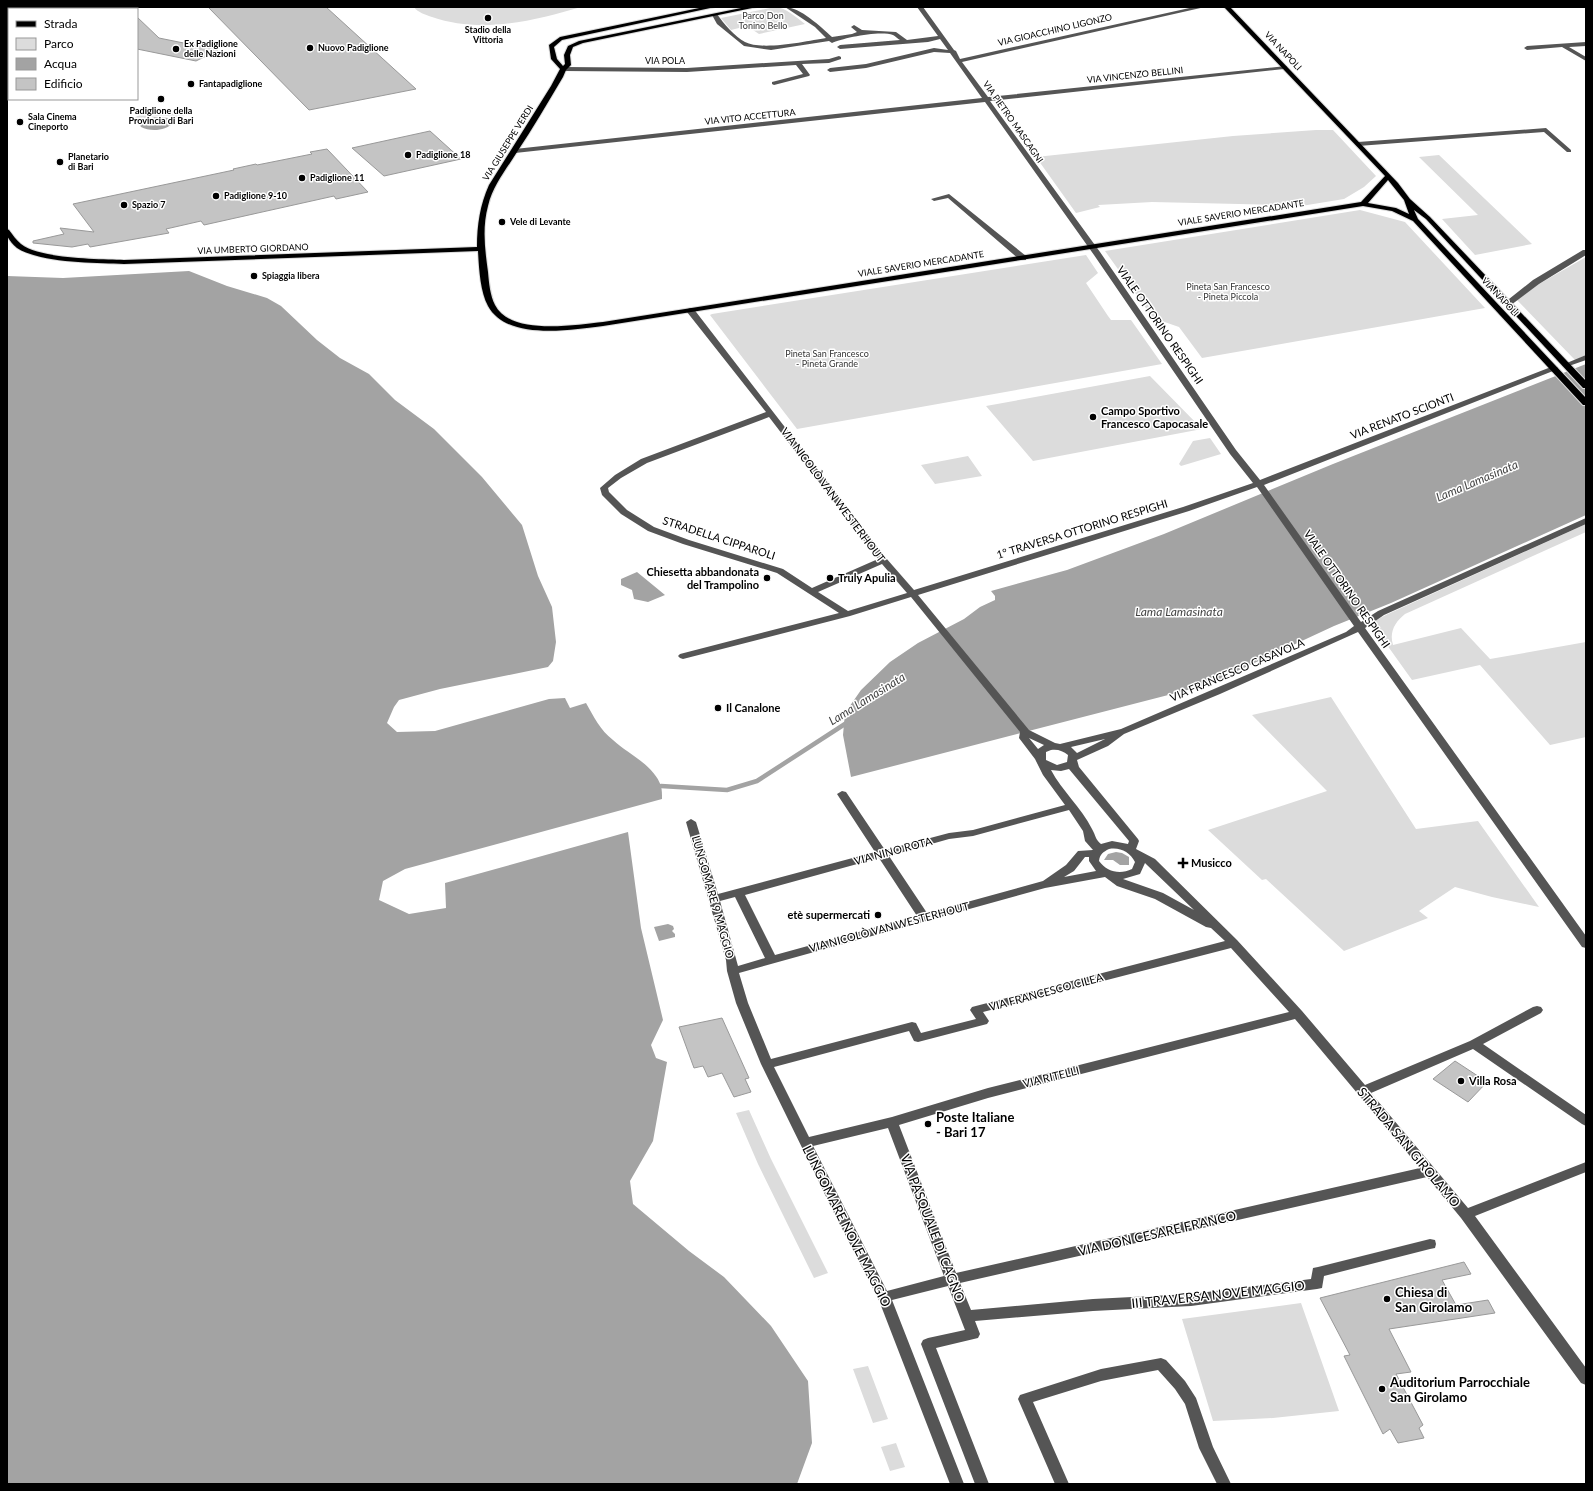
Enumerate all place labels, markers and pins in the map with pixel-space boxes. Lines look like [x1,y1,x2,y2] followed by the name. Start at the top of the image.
[483,13,493,23] marker: Stadio della Vittoria
[465,24,512,45] place label: Stadio della Vittoria
[184,38,238,59] place label: Ex Padiglione delle Nazioni
[318,42,389,53] place label: Nuovo Padiglione
[305,43,315,53] marker: Nuovo Padiglione
[171,44,181,54] marker: Ex Padiglione delle Nazioni
[199,78,263,89] place label: Fantapadiglione
[186,79,196,89] marker: Fantapadiglione
[156,94,166,104] marker: Padiglione della Provincia di Bari
[129,105,193,126] place label: Padiglione della Provincia di Bari
[28,111,77,132] place label: Sala Cinema Cineporto
[15,117,25,127] marker: Sala Cinema Cineporto
[416,149,470,160] place label: Padiglione 18
[403,150,413,160] marker: Padiglione 18
[68,151,109,172] place label: Planetario di Bari
[55,157,65,167] marker: Planetario di Bari
[310,172,364,183] place label: Padiglione 11
[297,173,307,183] marker: Padiglione 11
[224,190,287,201] place label: Padiglione 9-10
[211,191,221,201] marker: Padiglione 9-10
[132,199,166,210] place label: Spazio 7
[119,200,129,210] marker: Spazio 7
[509,216,571,227] place label: Vele di Levante
[497,217,507,227] marker: Vele di Levante
[262,270,320,281] place label: Spiaggia libera
[249,271,259,281] marker: Spiaggia libera
[1101,404,1208,430] place label: Campo Sportivo Francesco Capocasale
[1088,412,1098,422] marker: Campo Sportivo Francesco Capocasale
[646,565,759,591] place label: Chiesetta abbandonata del Trampolino
[838,571,896,584] place label: Truly Apulia
[762,573,772,583] marker: Chiesetta abbandonata del Trampolino
[825,573,835,583] marker: Truly Apulia
[726,701,780,714] place label: Il Canalone
[713,703,723,713] marker: Il Canalone
[1191,856,1232,869] place label: Musicco
[1178,858,1188,868] marker: Musicco
[787,908,870,921] place label: etè supermercati
[873,910,883,920] marker: etè supermercati
[1468,1074,1517,1087] place label: Villa Rosa
[1456,1076,1466,1086] marker: Villa Rosa
[936,1109,1014,1140] place label: Poste Italiane - Bari 17
[923,1119,933,1129] marker: Poste Italiane - Bari 17
[1395,1284,1473,1315] place label: Chiesa di San Girolamo
[1382,1294,1392,1304] marker: Chiesa di San Girolamo
[1389,1374,1530,1405] place label: Auditorium Parrocchiale San Girolamo
[1377,1384,1387,1394] marker: Auditorium Parrocchiale San Girolamo

